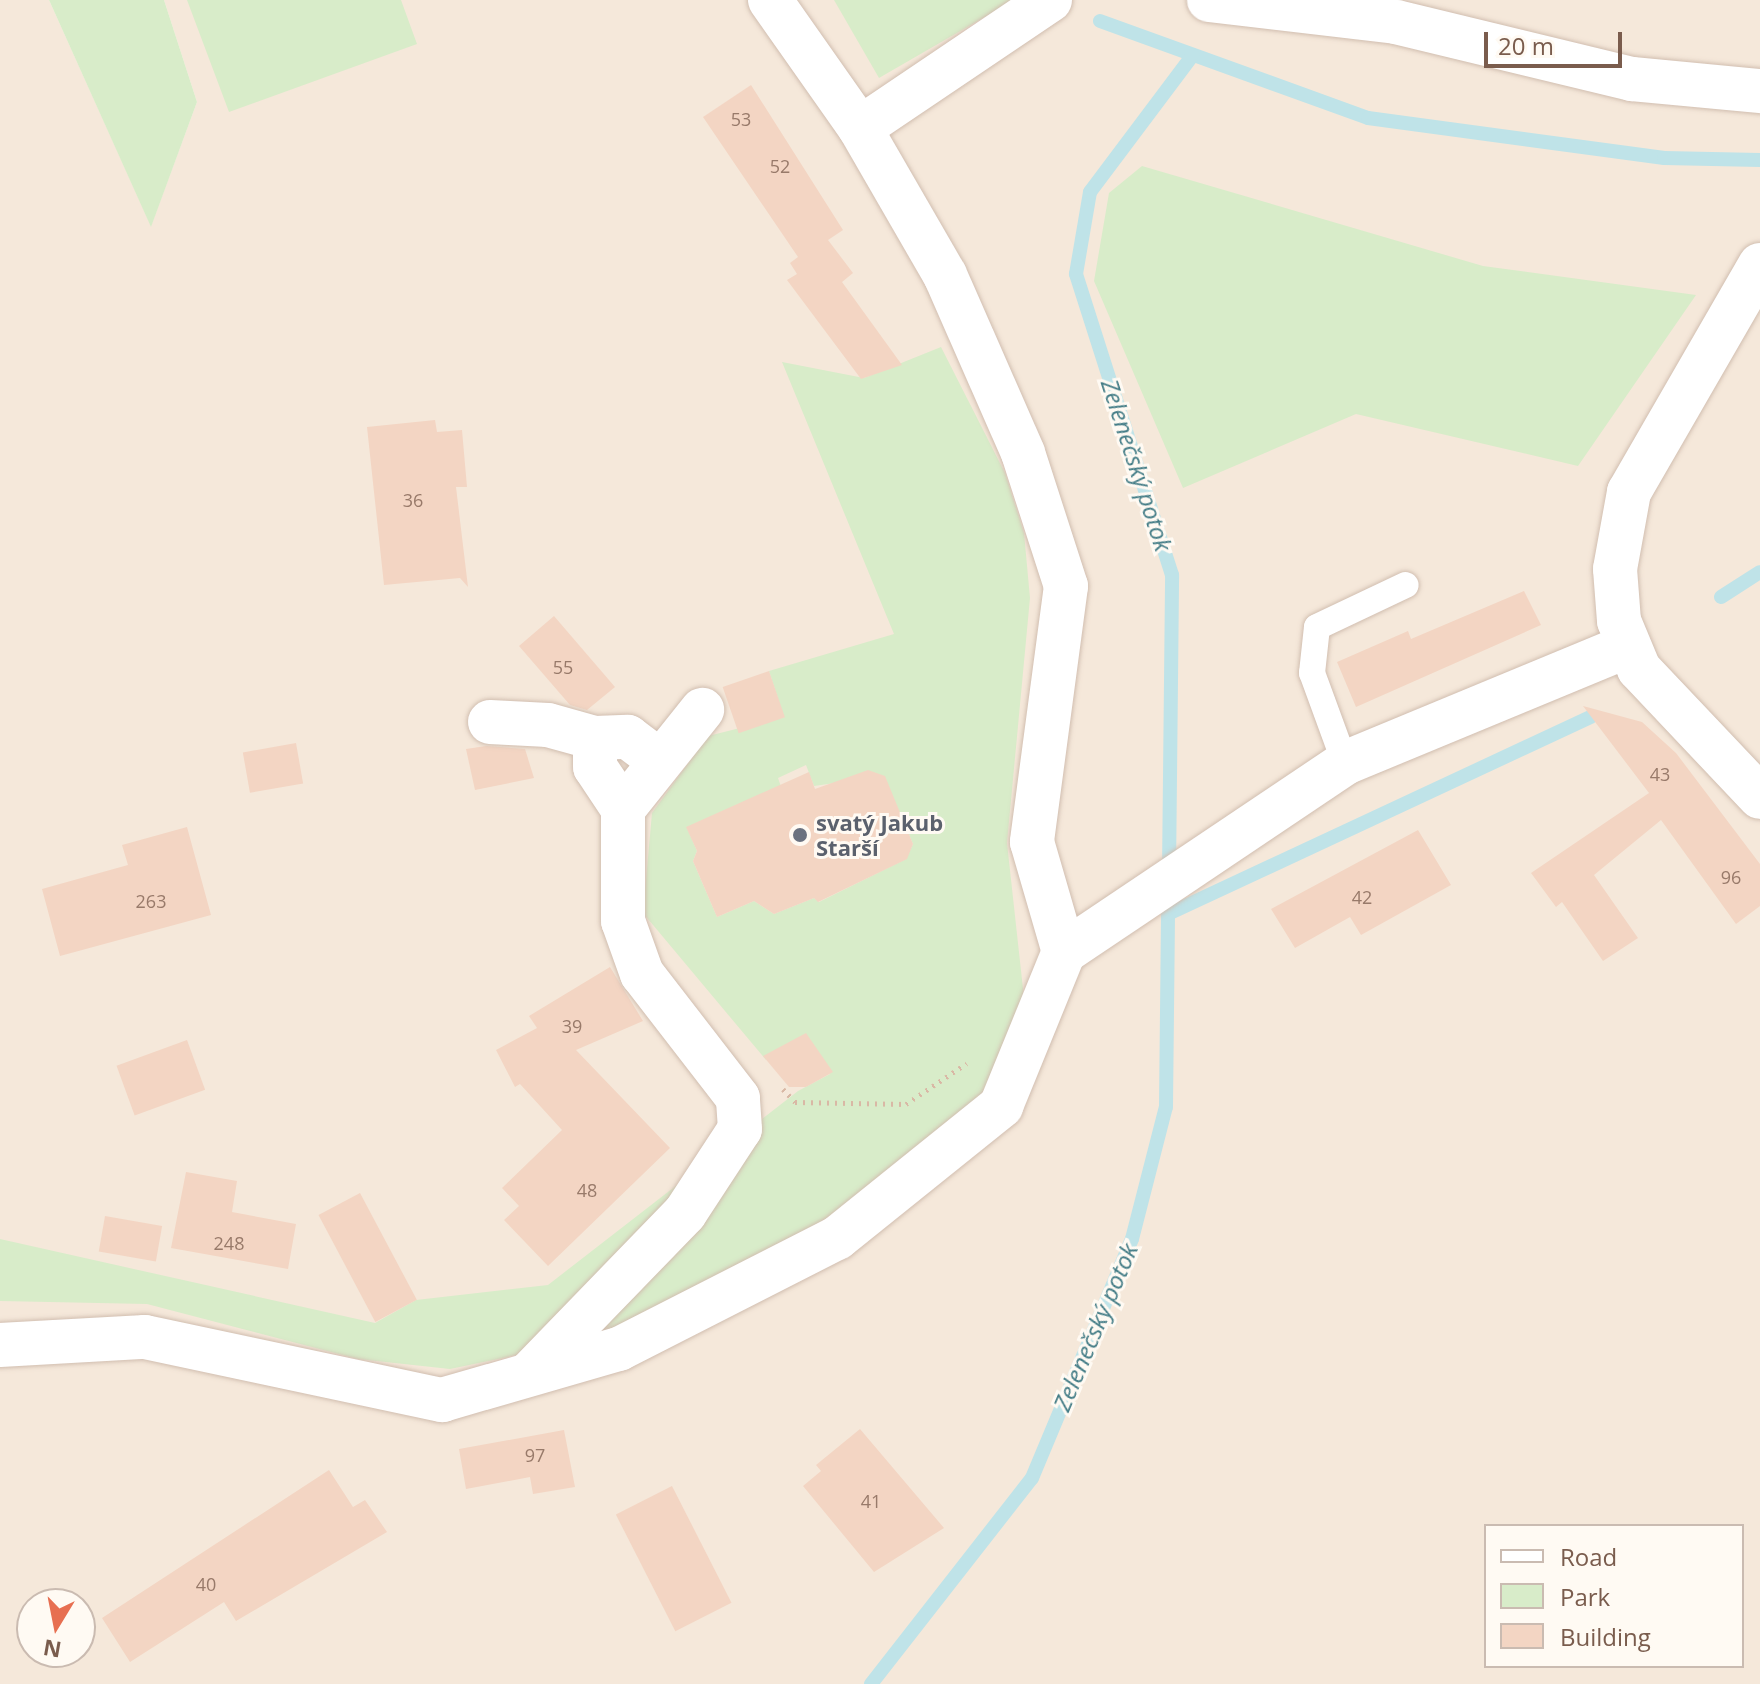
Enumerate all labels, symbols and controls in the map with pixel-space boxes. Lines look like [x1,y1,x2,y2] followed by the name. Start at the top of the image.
[1488,16,1626,66] scale bar
[1498,29,1554,62] text: 20 m
[731,108,751,130] house number: 53
[770,155,790,177] house number: 52
[1096,375,1178,555] water label: Zelenečský potok
[403,489,423,511] house number: 36
[553,656,573,678] house number: 55
[1650,763,1670,785] house number: 43
[816,809,943,860] place label: svatý Jakub Starší
[791,826,809,844] marker: svatý Jakub Starší
[1721,866,1741,888] house number: 96
[1352,886,1372,908] house number: 42
[136,890,166,912] house number: 263
[562,1015,582,1037] house number: 39
[577,1179,597,1201] house number: 48
[214,1232,244,1254] house number: 248
[1047,1239,1143,1415] water label: Zelenečský potok
[525,1444,545,1466] house number: 97
[861,1490,881,1512] house number: 41
[1484,1524,1744,1668] legend
[1560,1540,1617,1573] text: Road
[196,1573,216,1595] house number: 40
[1560,1580,1610,1613] text: Park
[16,1588,96,1668] north arrow
[1560,1620,1651,1653] text: Building
[41,1633,64,1666] text: N

